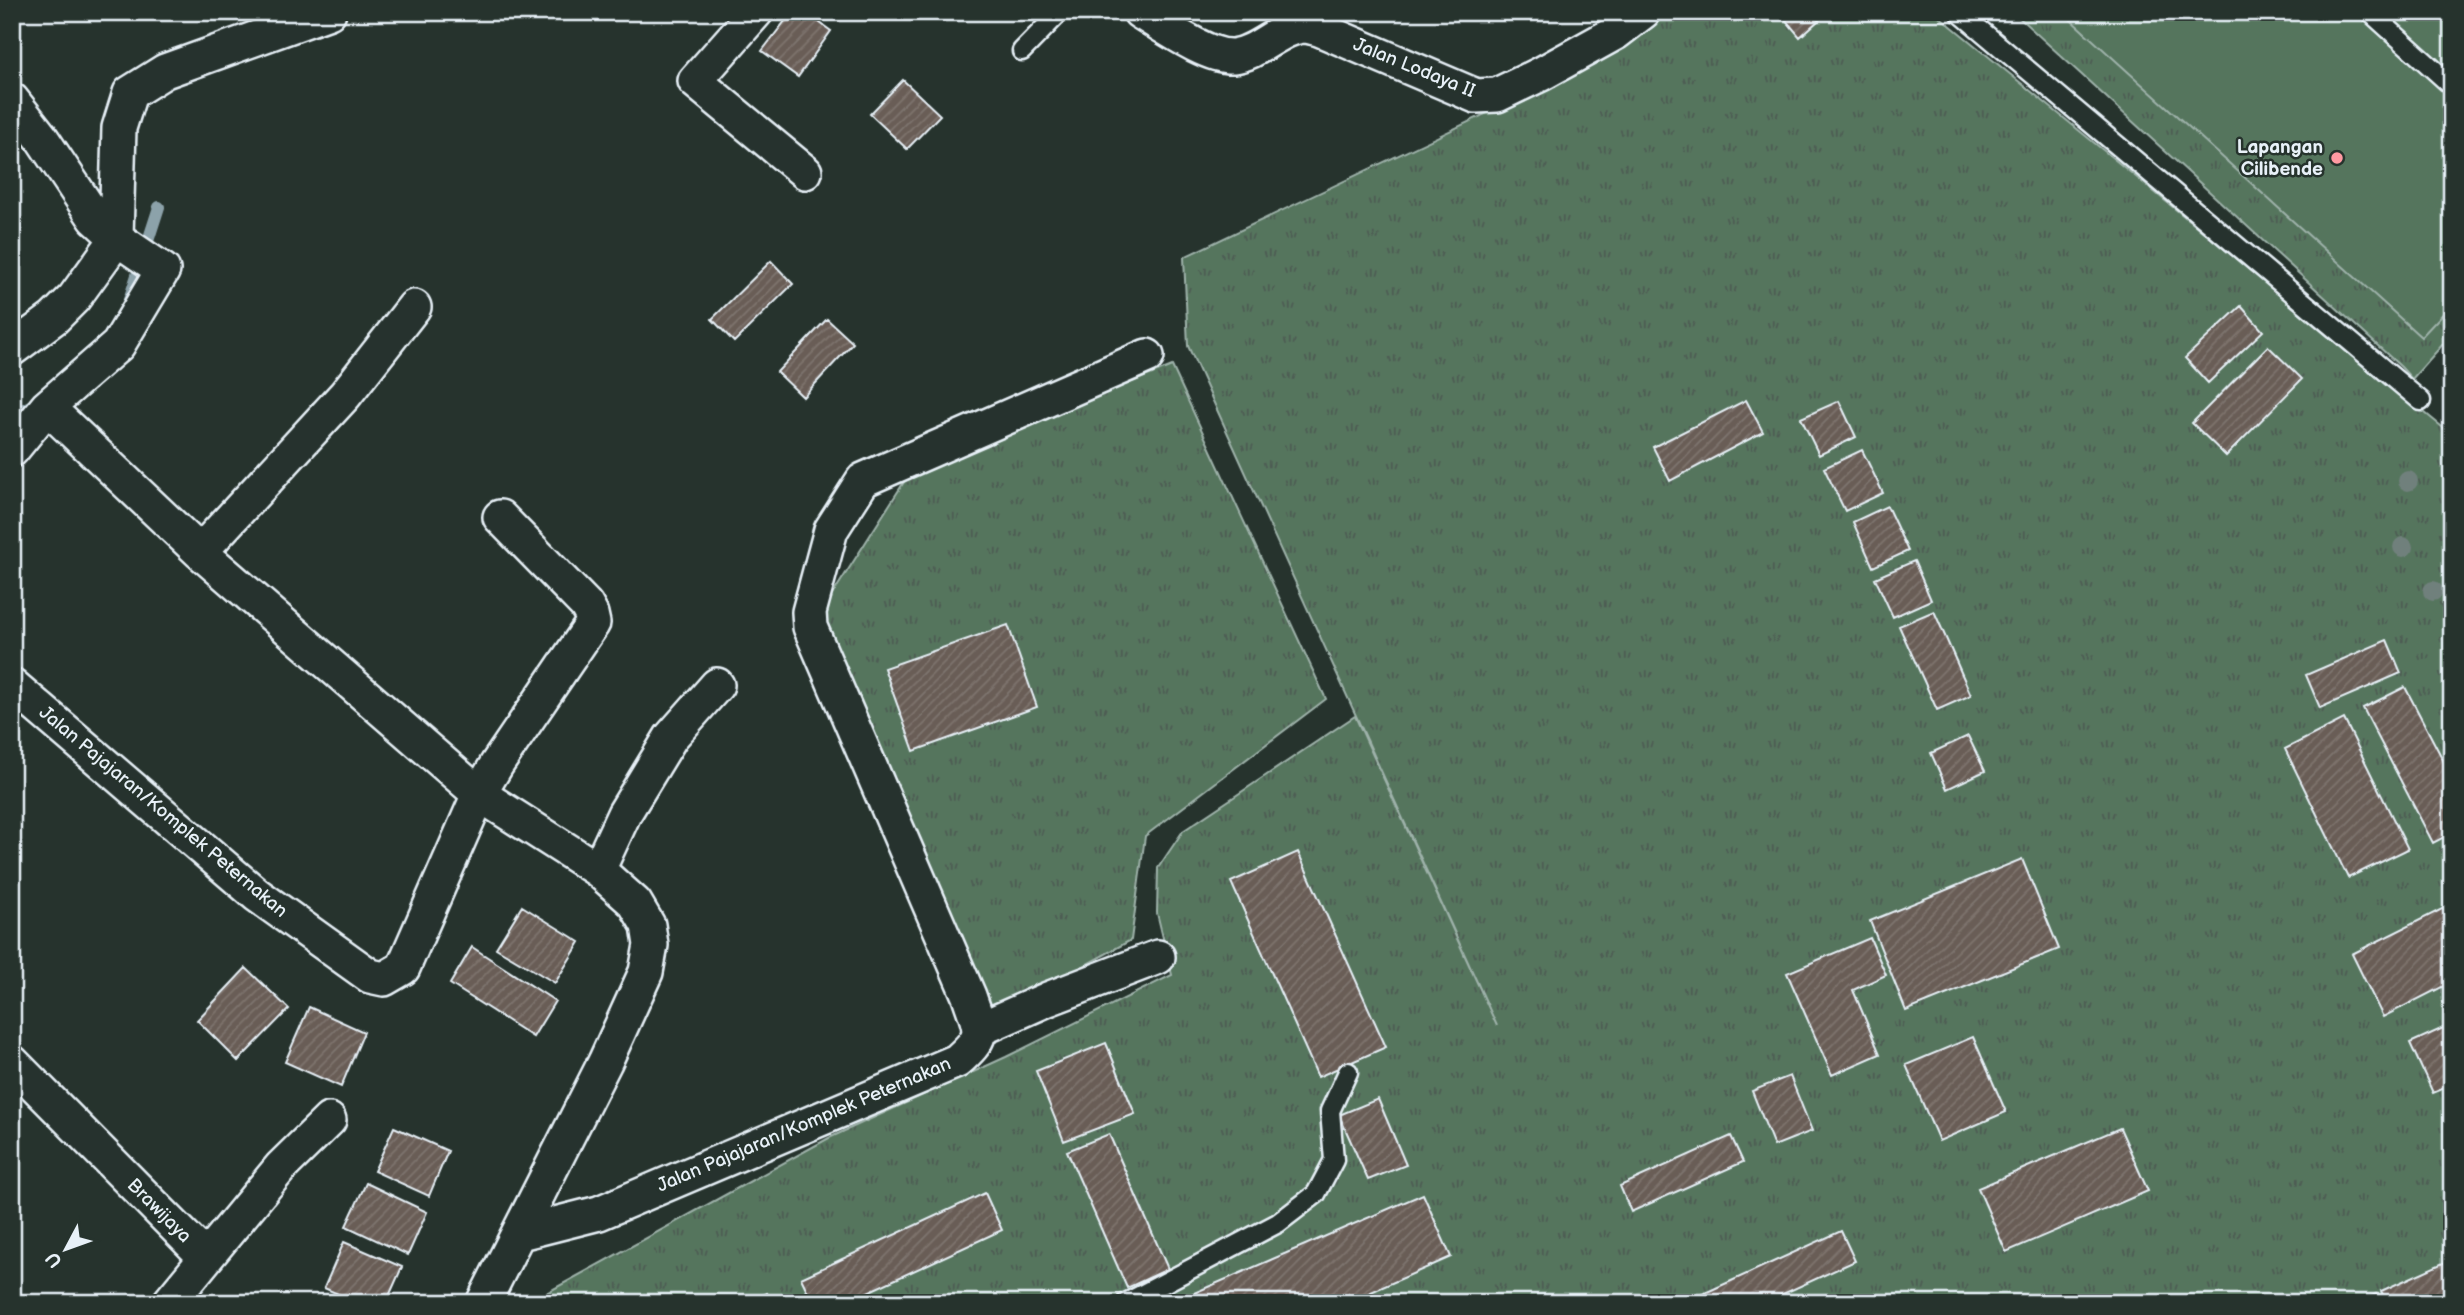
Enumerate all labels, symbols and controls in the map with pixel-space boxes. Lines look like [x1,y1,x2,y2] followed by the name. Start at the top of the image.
[1350,33,1478,103] street label: Jalan Lodaya II
[2237,136,2323,181] place label: Lapangan Cilibende
[2329,150,2345,166] marker: Lapangan Cilibende
[34,701,292,923] street label: Jalan Pajajaran/Komplek Peternakan
[654,1052,954,1198] street label: Jalan Pajajaran/Komplek Peternakan
[122,1174,196,1248] street label: Brawijaya
[32,1214,102,1284] north arrow
[41,1247,67,1272] text: U

